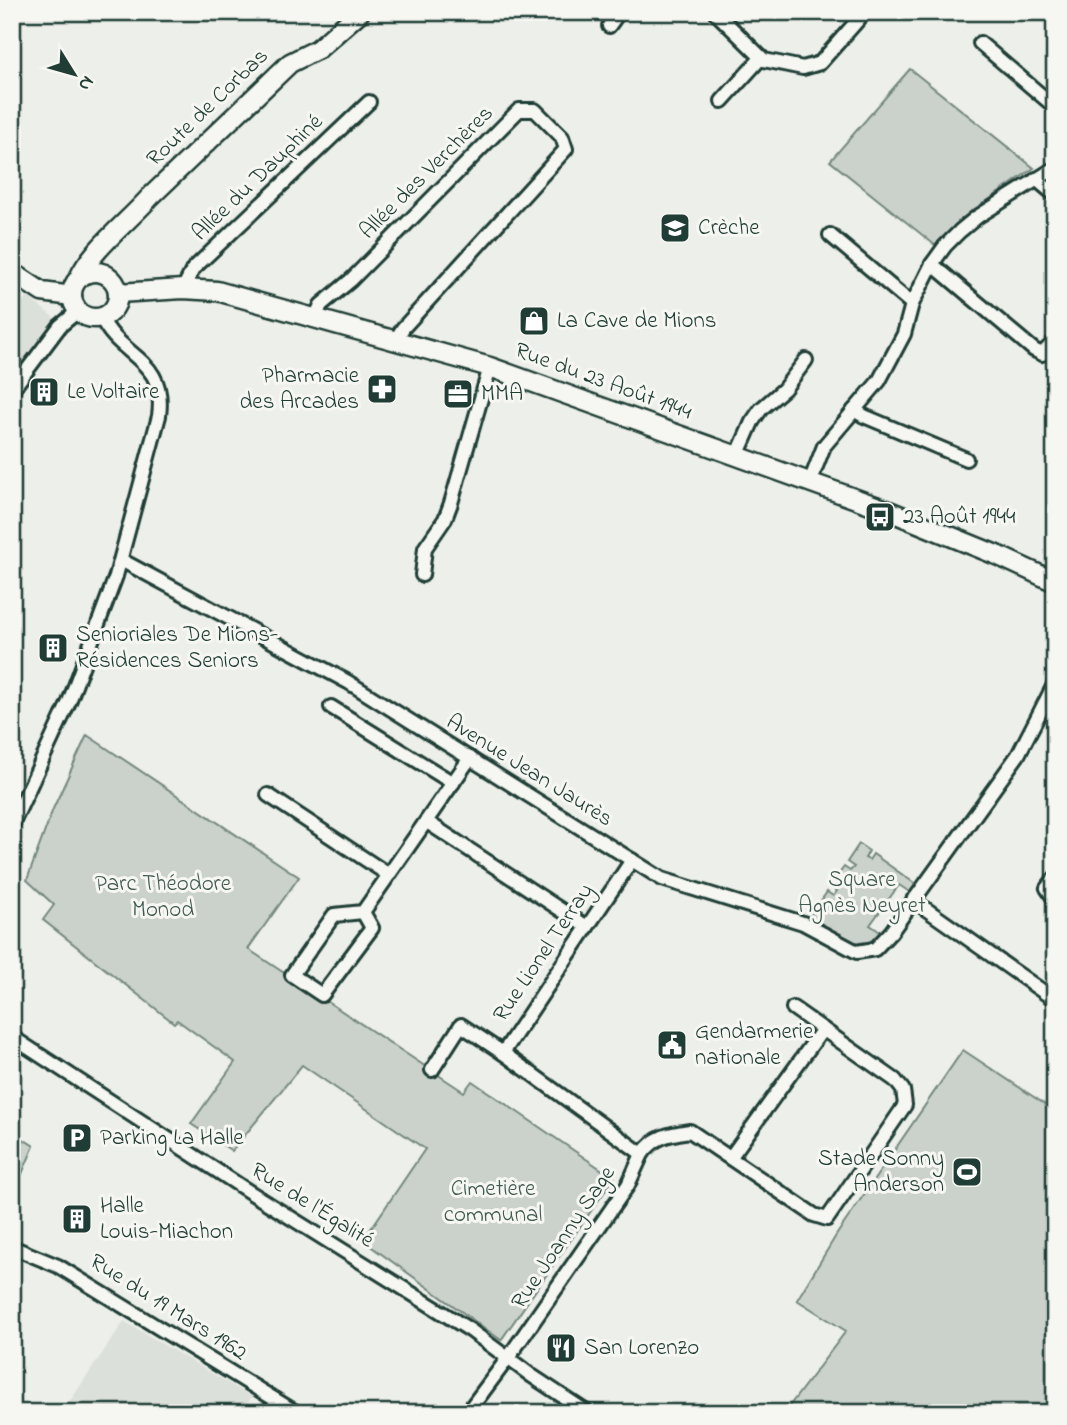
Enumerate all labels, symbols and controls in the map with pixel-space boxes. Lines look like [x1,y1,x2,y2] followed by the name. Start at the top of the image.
[38,38,108,108] north arrow
[140,41,276,175] street label: Route de Corbas
[71,69,100,96] text: N
[352,98,502,248] street label: Allée des Verchères
[185,106,331,249] street label: Allée du Dauphiné
[658,211,692,245] school or university icon: Crèche
[698,212,760,245] place label: Crèche
[517,304,551,338] shop icon: La Cave de Mions
[557,305,716,338] place label: La Cave de Mions
[510,335,697,430] street label: Rue du 23 Août 1944
[239,360,360,419] place label: Pharmacie des Arcades
[365,372,399,406] pharmacy icon: Pharmacie des Arcades
[27,375,61,409] building icon: Le Voltaire
[67,376,160,409] place label: Le Voltaire
[441,377,475,411] office icon: MMA
[481,378,523,411] place label: MMA
[863,500,897,534] bus stop icon: 23 Août 1944
[903,501,1016,534] place label: 23 Août 1944
[76,619,279,678] place label: Senioriales De Mions- Résidences Seniors
[36,631,70,665] building icon: Senioriales De Mions- Résidences Seniors
[439,706,619,836] street label: Avenue Jean Jaurès
[798,864,926,925] park label: Square Agnès Neyret
[95,868,232,927] park label: Parc Théodore Monod
[485,877,604,1030] street label: Rue Lionel Terray
[695,1016,814,1075] place label: Gendarmerie nationale
[655,1028,689,1062] public building icon: Gendarmerie nationale
[60,1121,94,1155] parking icon: Parking La Halle
[100,1122,244,1156] place label: Parking La Halle
[818,1143,944,1202] place label: Stade Sonny Anderson
[243,1155,381,1258] street label: Rue de l'Égalité
[950,1155,984,1189] sports icon: Stade Sonny Anderson
[504,1159,626,1317] street label: Rue Joanny Sage
[444,1173,542,1232] park label: Cimetière communal
[100,1190,233,1249] place label: Halle Louis-Miachon
[60,1202,94,1236] building icon: Halle Louis-Miachon
[83,1246,253,1370] street label: Rue du 19 Mars 1962
[544,1331,578,1365] restaurant icon: San Lorenzo
[584,1332,699,1365] place label: San Lorenzo

